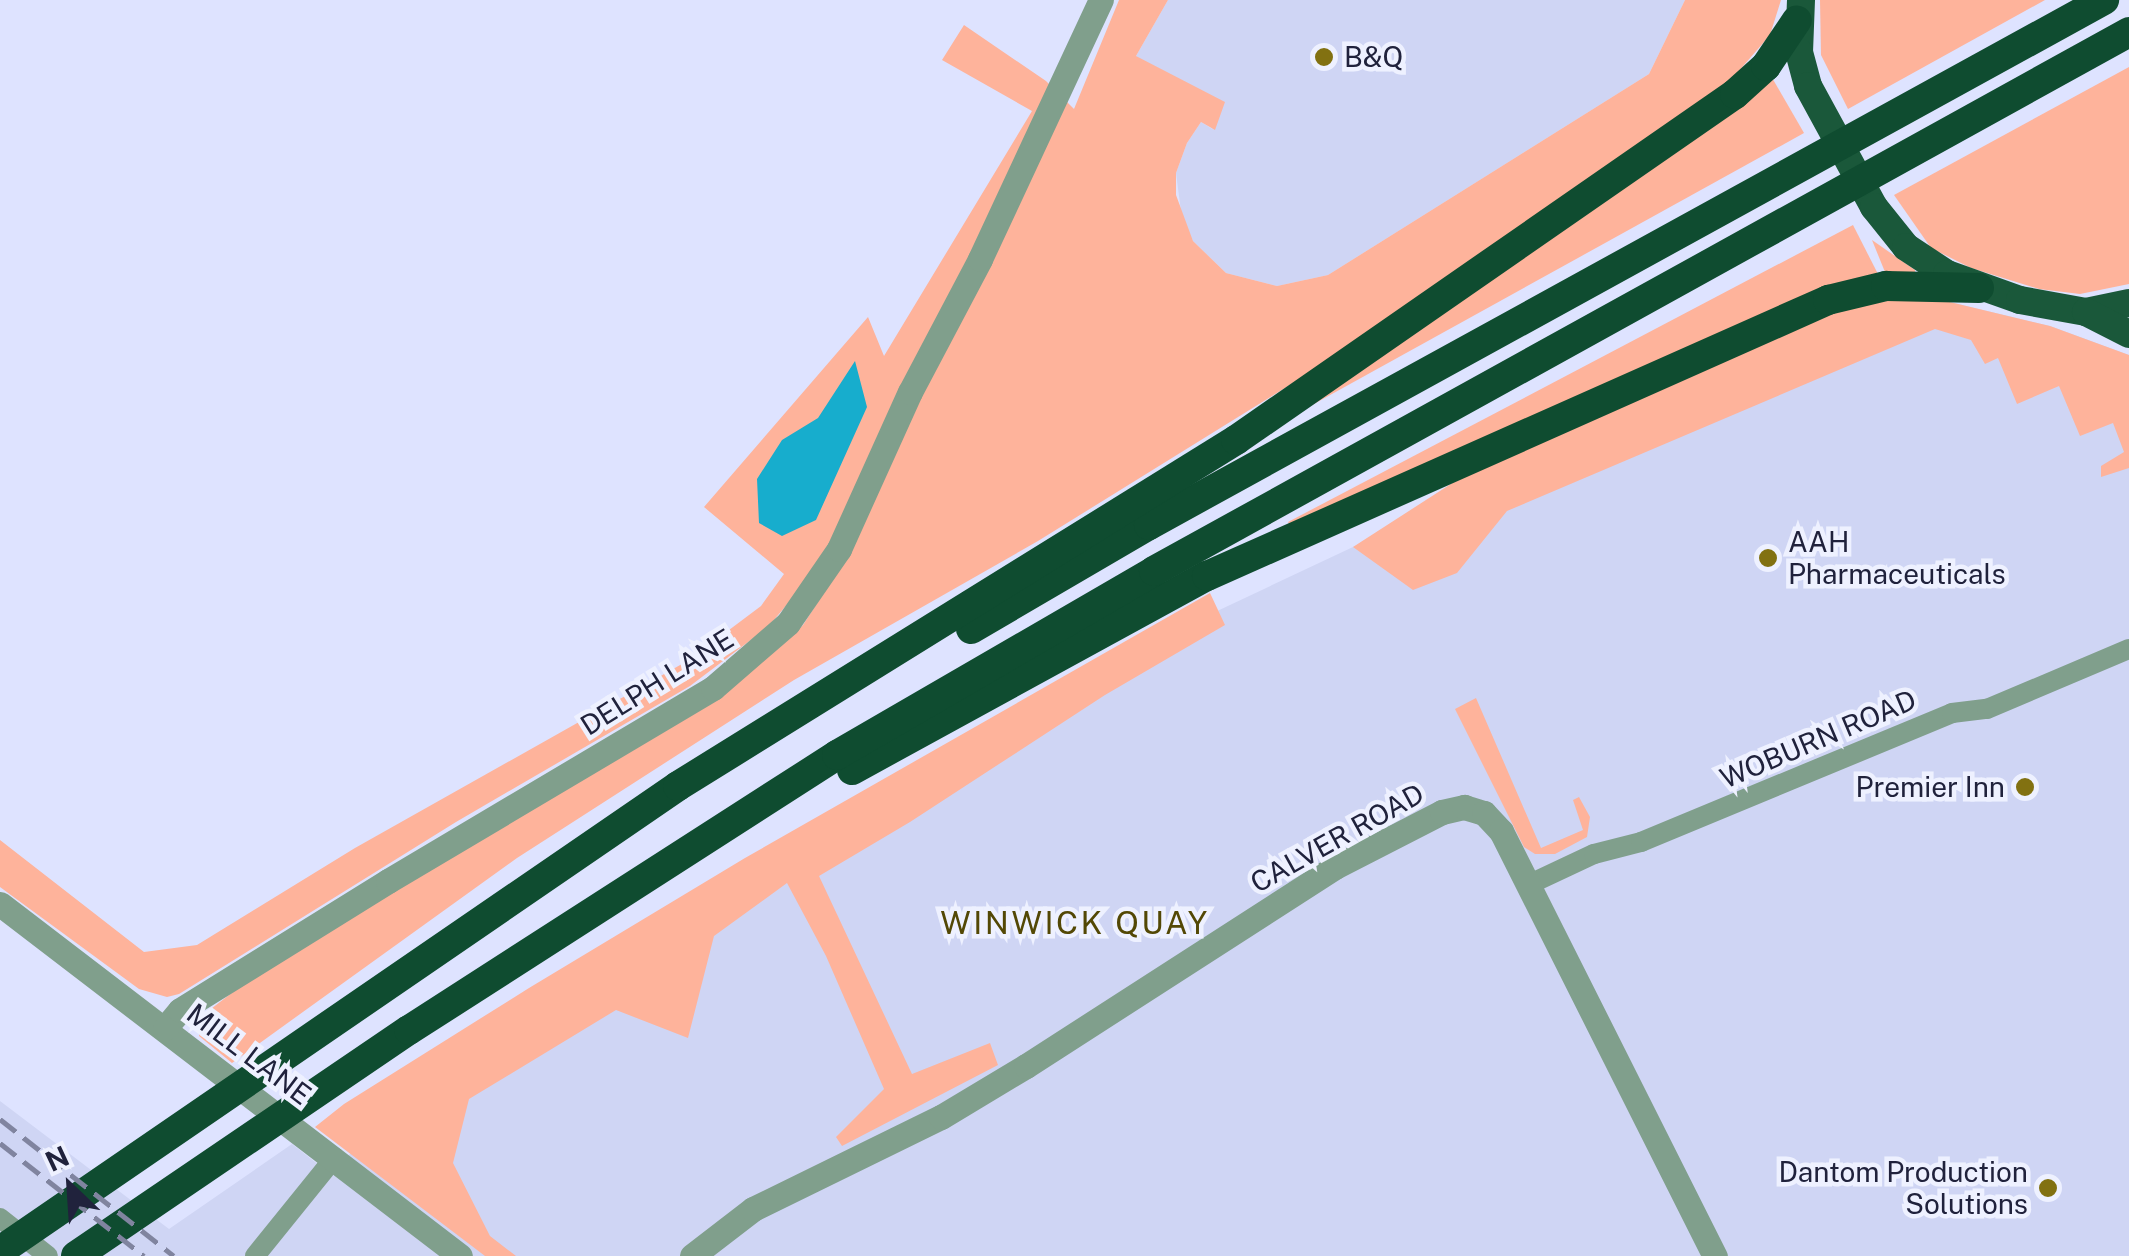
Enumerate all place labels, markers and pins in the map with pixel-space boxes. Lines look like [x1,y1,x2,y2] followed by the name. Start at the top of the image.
[1344,40,1403,74] place label: B&Q
[1313,46,1335,68] marker: B&Q
[1788,525,2006,591] place label: AAH Pharmaceuticals
[1757,547,1779,569] marker: AAH Pharmaceuticals
[1856,770,2005,804] place label: Premier Inn
[2014,776,2036,798] marker: Premier Inn
[1778,1155,2028,1221] place label: Dantom Production Solutions
[2037,1177,2059,1199] marker: Dantom Production Solutions

